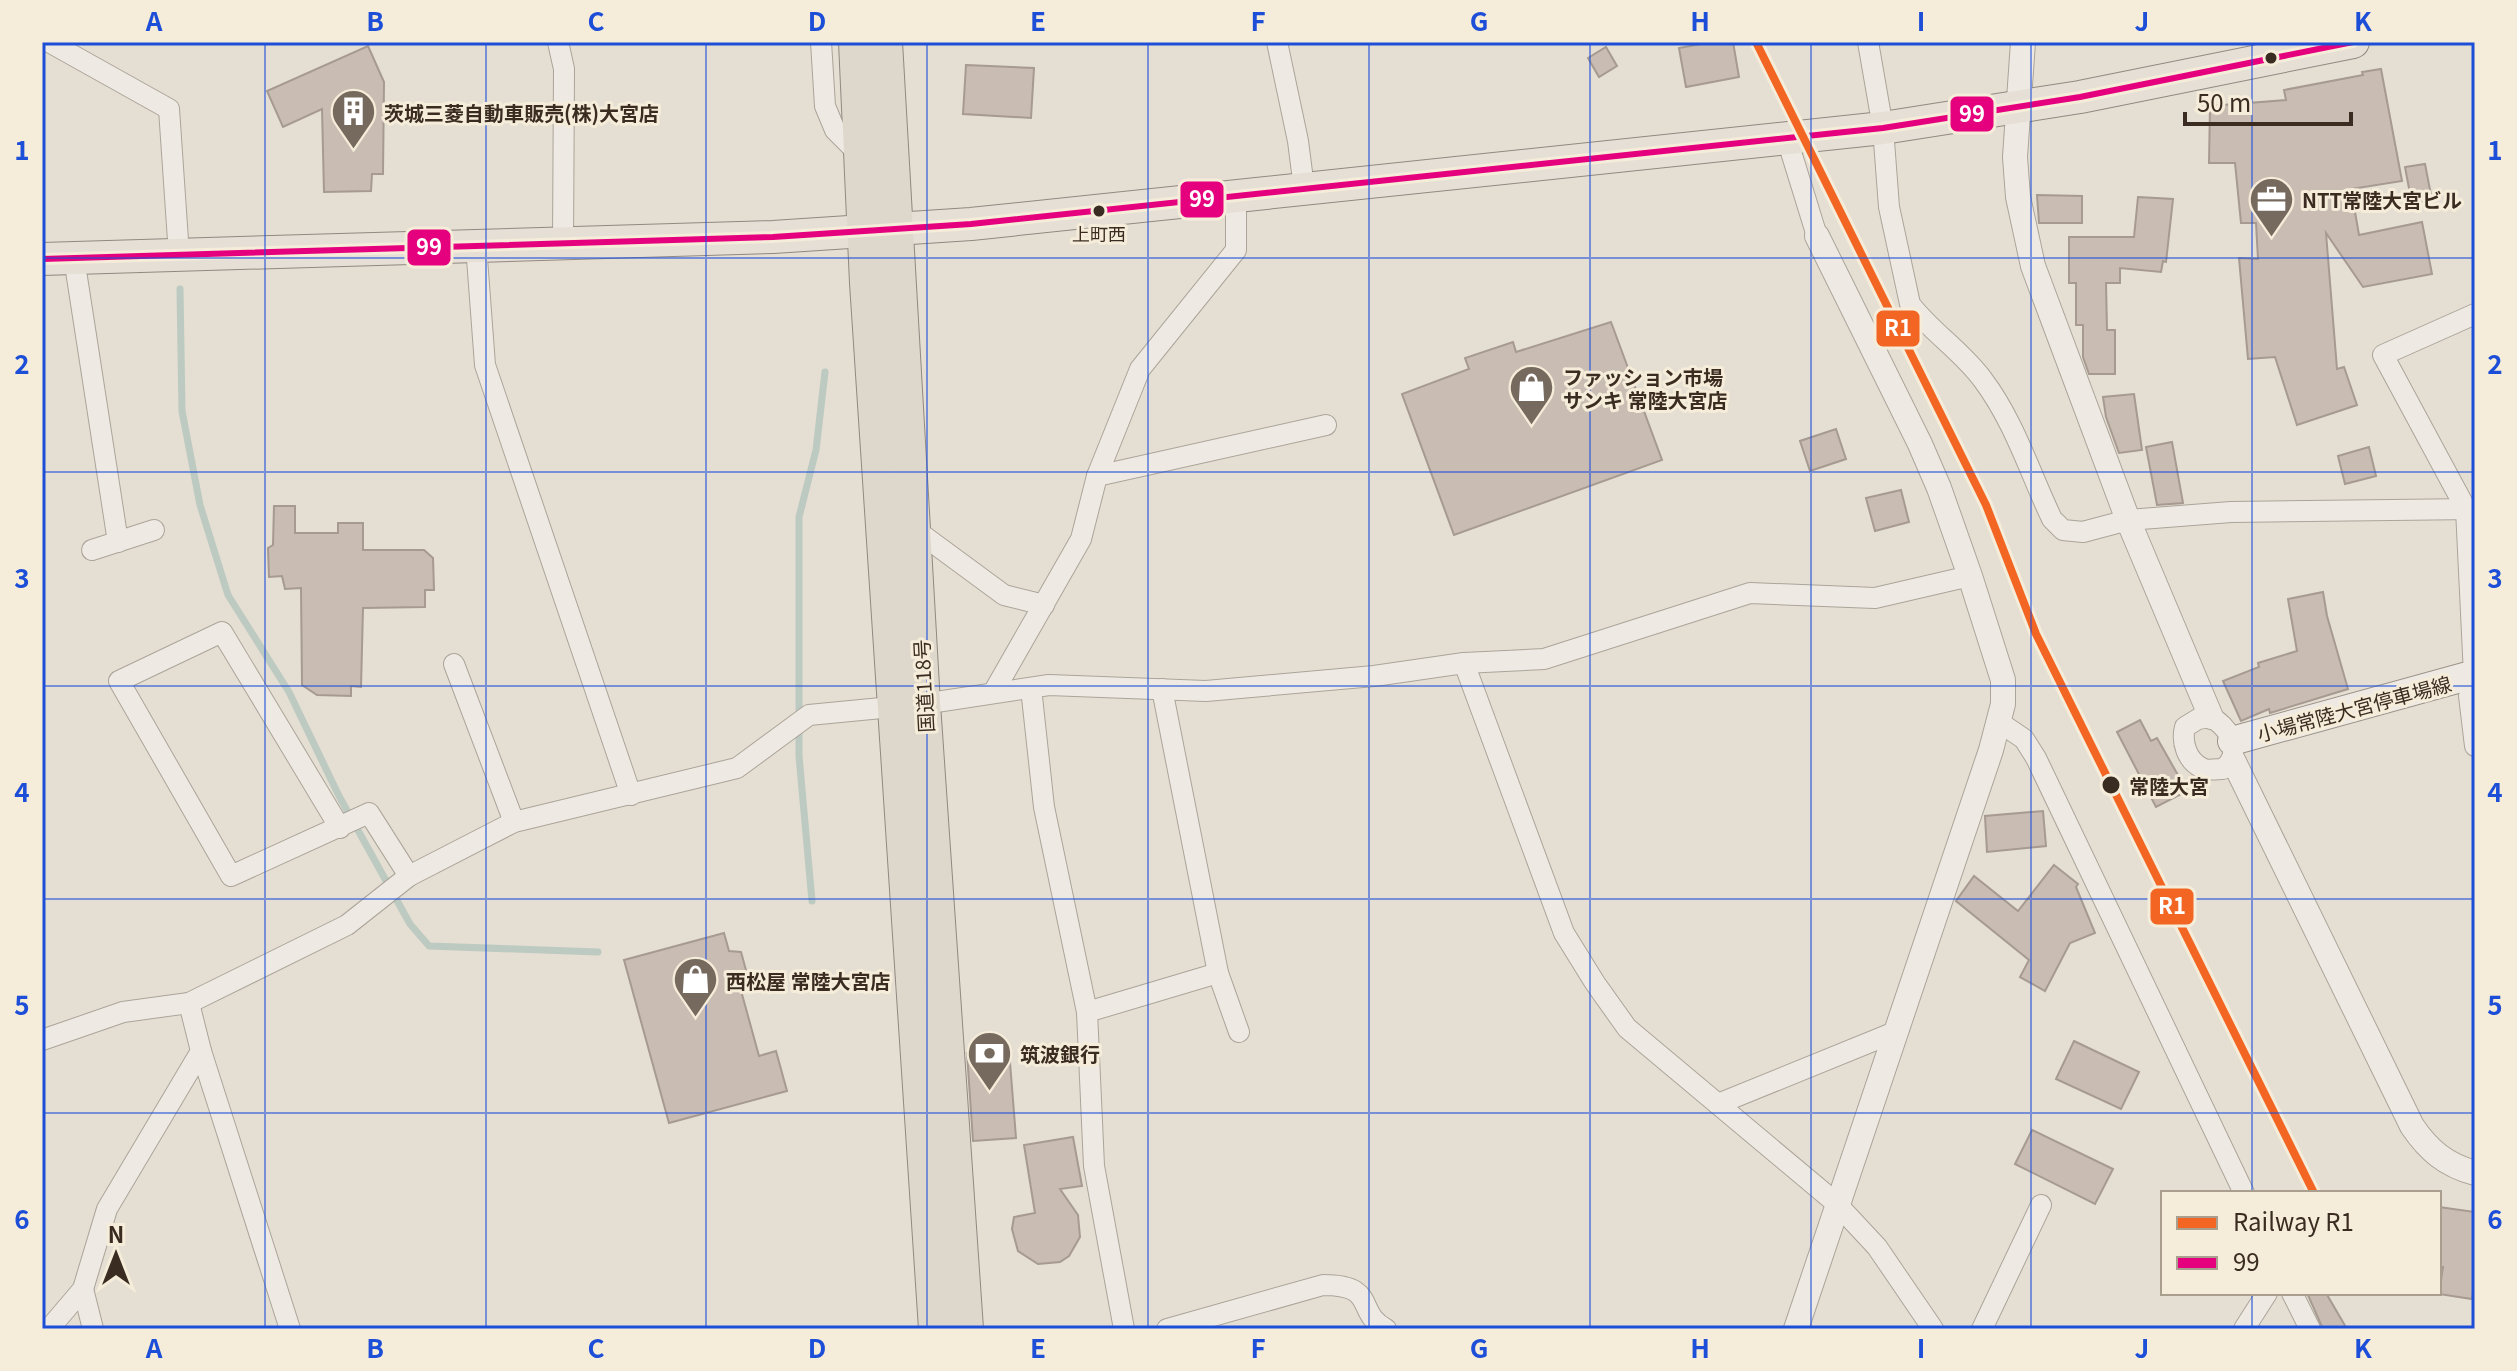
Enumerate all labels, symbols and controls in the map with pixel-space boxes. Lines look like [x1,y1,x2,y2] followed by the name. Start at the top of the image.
[145,1,163,38] text: A
[366,1,384,38] text: B
[587,1,605,38] text: C
[808,1,826,38] text: D
[1030,1,1046,38] text: E
[1250,1,1266,38] text: F
[1470,1,1488,38] text: G
[1690,1,1710,38] text: H
[1917,1,1925,38] text: I
[2135,1,2149,38] text: J
[2354,1,2372,38] text: K
[2263,50,2279,66] unlabelled marker
[2185,76,2351,126] scale bar
[2197,84,2251,119] text: 50 m
[329,88,377,151] building icon: 茨城三菱自動車販売(株)大宮店
[1949,95,1995,133] line badge: 99
[1959,96,1985,128] text: 99
[384,98,659,127] place label: 茨城三菱自動車販売(株)大宮店
[14,130,30,167] text: 1
[2487,130,2503,167] text: 1
[2247,175,2295,238] office icon: NTT常陸大宮ビル
[1179,180,1225,219] line badge: 99
[1189,181,1215,213] text: 99
[2302,185,2462,214] place label: NTT常陸大宮ビル
[1091,203,1107,219] marker: 上町西
[1072,220,1126,246] place label: 上町西
[406,228,452,267] line badge: 99
[416,229,442,261] text: 99
[1875,309,1921,348] line badge: R1
[1884,310,1912,342] text: R1
[14,344,30,381] text: 2
[2487,344,2503,381] text: 2
[1563,362,1728,414] place label: ファッション市場 サンキ 常陸大宮店
[1508,364,1556,427] shop icon: ファッション市場 サンキ 常陸大宮店
[14,558,30,595] text: 3
[2487,558,2503,595] text: 3
[906,639,940,733] street label: 国道118号
[2254,668,2454,748] street label: 小場常陸大宮停車場線
[2129,771,2209,800] place label: 常陸大宮
[14,772,30,809] text: 4
[2487,772,2503,809] text: 4
[2100,774,2122,796] marker: 常陸大宮
[2149,887,2195,926] line badge: R1
[2158,888,2186,920] text: R1
[671,956,719,1019] shop icon: 西松屋 常陸大宮店
[726,966,891,995] place label: 西松屋 常陸大宮店
[14,985,30,1022] text: 5
[2487,985,2503,1022] text: 5
[965,1029,1013,1092] bank icon: 筑波銀行
[1020,1039,1100,1068] place label: 筑波銀行
[2161,1191,2441,1295] legend
[14,1199,30,1236] text: 6
[2487,1199,2503,1236] text: 6
[2233,1203,2354,1238] text: Railway R1
[76,1215,156,1295] north arrow
[108,1217,124,1249] text: N
[2233,1243,2260,1278] text: 99
[145,1328,163,1365] text: A
[366,1328,384,1365] text: B
[587,1328,605,1365] text: C
[808,1328,826,1365] text: D
[1030,1328,1046,1365] text: E
[1250,1328,1266,1365] text: F
[1470,1328,1488,1365] text: G
[1690,1328,1710,1365] text: H
[1917,1328,1925,1365] text: I
[2135,1328,2149,1365] text: J
[2354,1328,2372,1365] text: K

